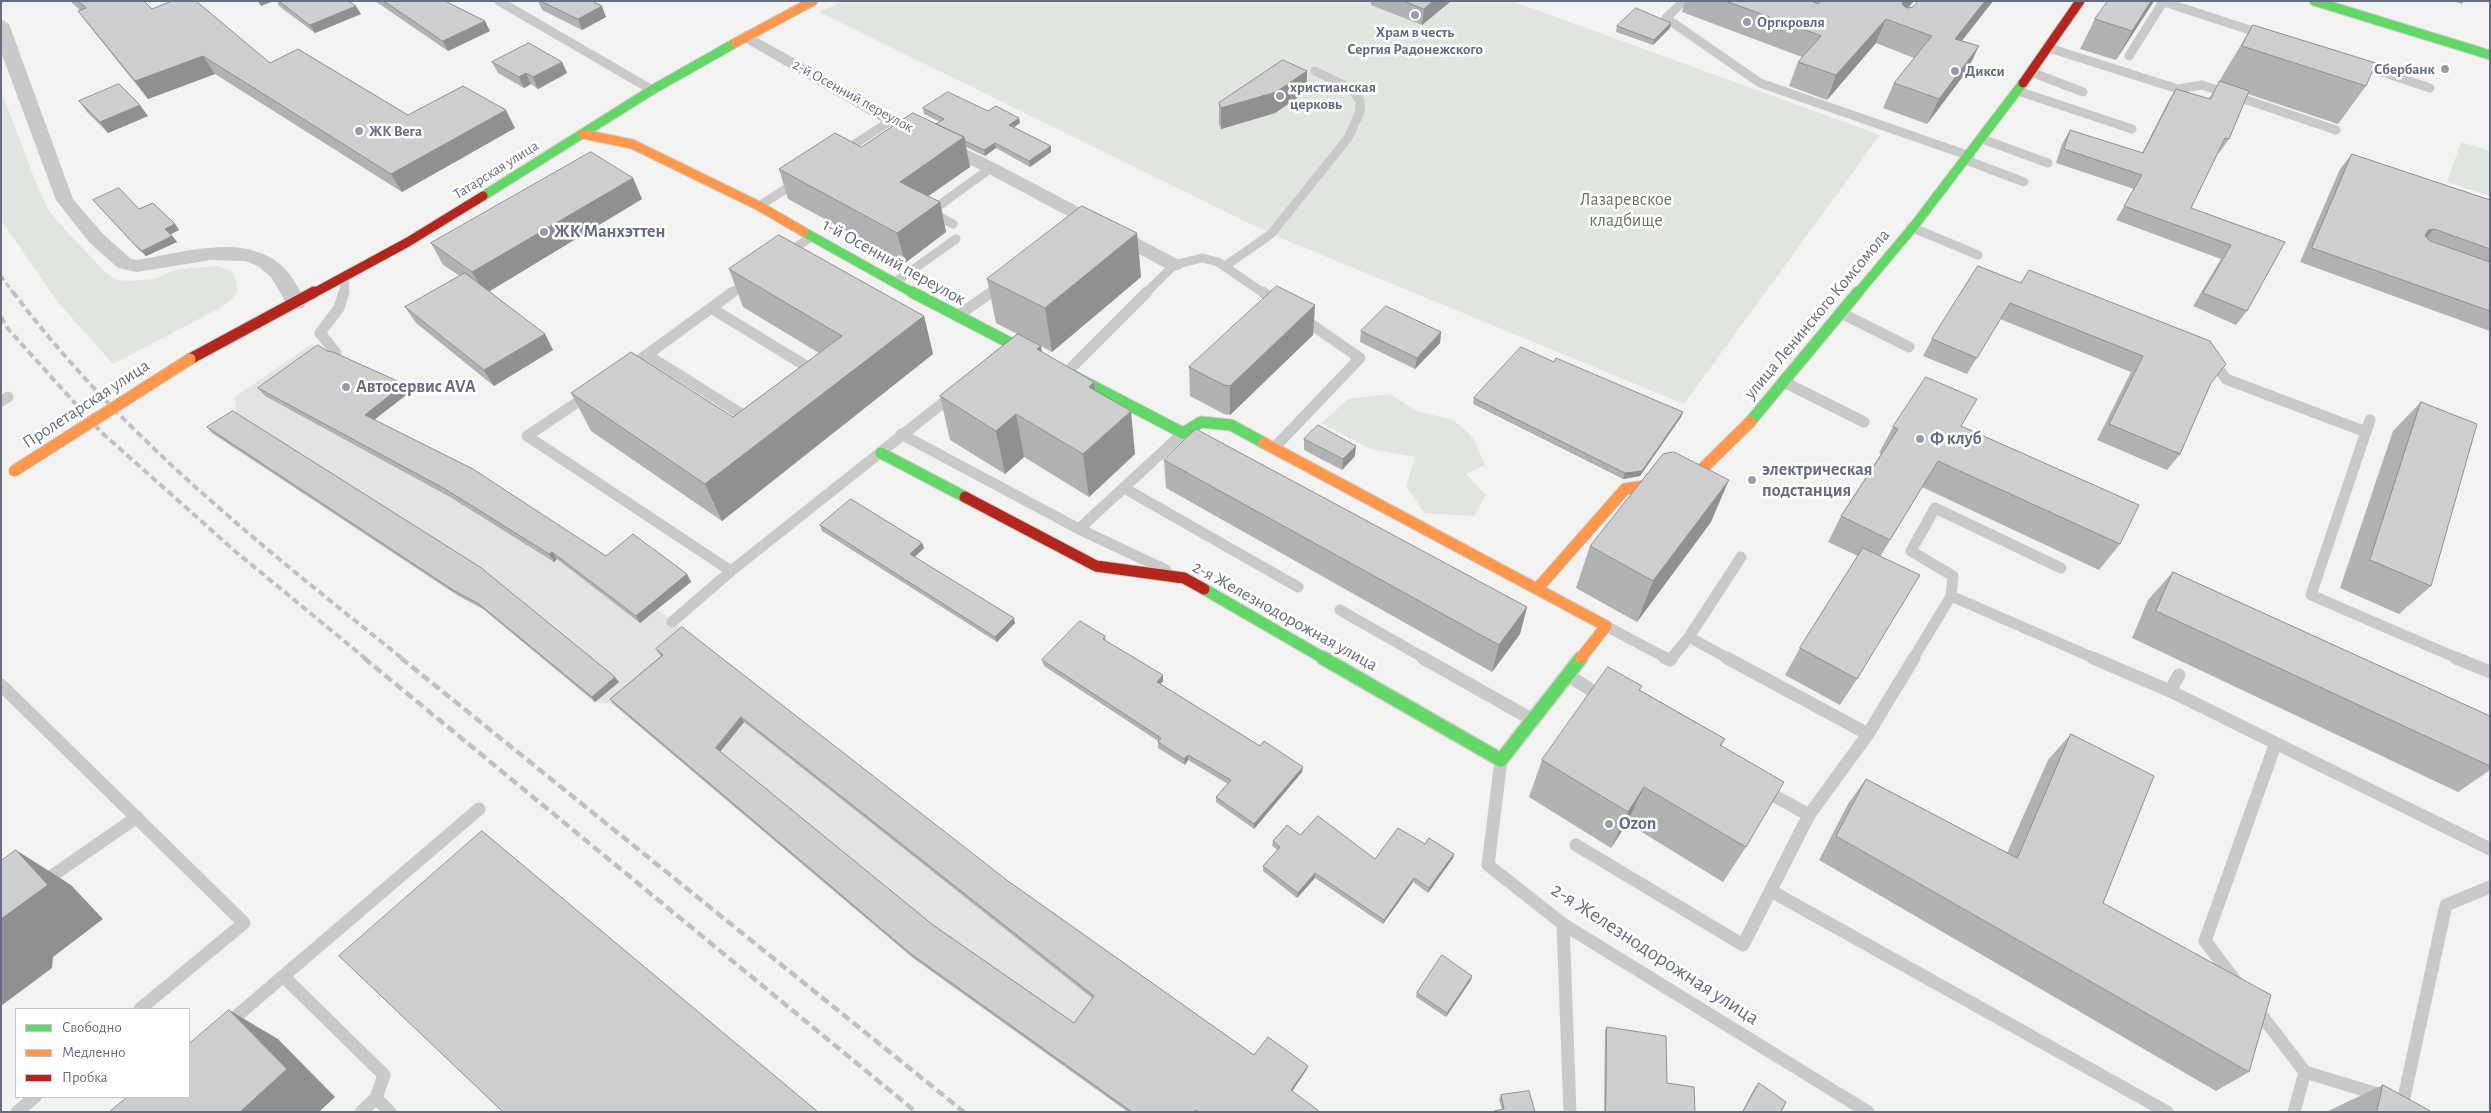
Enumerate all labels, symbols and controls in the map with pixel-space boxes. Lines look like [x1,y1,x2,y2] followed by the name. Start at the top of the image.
[1409,9,1421,21] marker: Храм в честь Сергия Радонежского
[1757,13,1825,31] place label: Оргкровля
[1741,16,1753,28] marker: Оргкровля
[1347,23,1483,58] place label: Храм в честь Сергия Радонежского
[790,55,916,137] street label: 2-й Осенний переулок
[2374,60,2435,78] place label: Сбербанк
[1965,62,2005,80] place label: Дикси
[2439,63,2451,75] marker: Сбербанк
[1949,65,1961,77] marker: Дикси
[1290,78,1376,113] place label: христианская церковь
[1274,90,1286,102] marker: христианская церковь
[369,122,422,140] place label: ЖК Вега
[353,125,365,137] marker: ЖК Вега
[450,137,542,203] street label: Татарская улица
[1580,189,1672,232] park label: Лазаревское кладбище
[819,214,969,310] street label: 1-й Осенний переулок
[554,221,666,243] place label: ЖК Манхэттен
[1739,224,1895,404] street label: улица Ленинского Комсомола
[538,226,550,238] marker: ЖК Манхэттен
[18,355,154,453] street label: Пролетарская улица
[356,376,476,398] place label: Автосервис AVA
[340,381,352,393] marker: Автосервис AVA
[1930,428,1982,450] place label: Ф клуб
[1914,433,1926,445] marker: Ф клуб
[1762,459,1873,502] place label: электрическая подстанция
[1746,474,1758,486] marker: электрическая подстанция
[1189,556,1381,676] street label: 2-я Железнодорожная улица
[1619,813,1656,835] place label: Ozon
[1603,818,1615,830] marker: Ozon
[1546,877,1764,1031] street label: 2-я Железнодорожная улица
[15,1008,190,1098] legend
[62,1020,122,1035] text: Свободно
[62,1045,126,1060] text: Медленно
[62,1070,108,1085] text: Пробка

